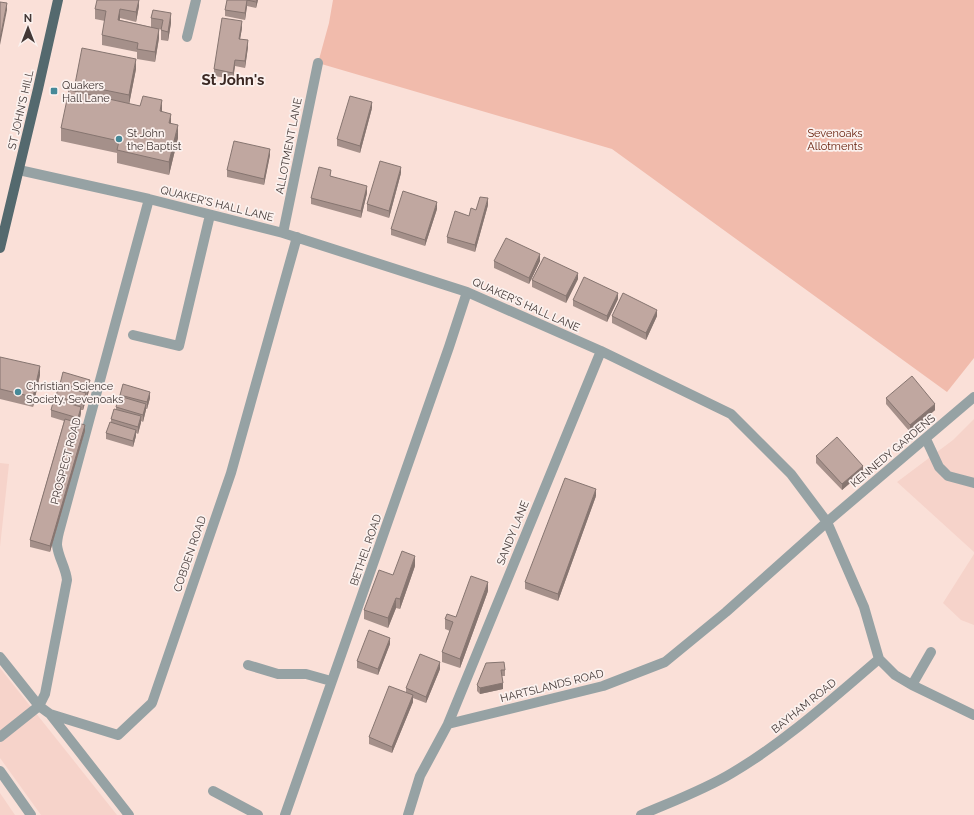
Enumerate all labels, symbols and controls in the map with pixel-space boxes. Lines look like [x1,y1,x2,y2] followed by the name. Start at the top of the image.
[8,8,48,48] north arrow
[24,12,32,25] text: N
[6,68,37,151] street label: ST JOHN'S HILL
[201,71,265,89] district label: St John's
[62,79,110,105] place label: Quakers Hall Lane
[49,86,59,96] marker: Quakers Hall Lane
[273,97,305,195] street label: ALLOTMENT LANE
[127,127,182,153] place label: St John the Baptist
[807,127,863,153] park label: Sevenoaks Allotments
[114,134,124,144] marker: St John the Baptist
[159,184,275,224] street label: QUAKER'S HALL LANE
[470,275,582,335] street label: QUAKER'S HALL LANE
[26,380,123,406] place label: Christian Science Society, Sevenoaks
[13,387,23,397] marker: Christian Science Society, Sevenoaks
[848,412,938,490] street label: KENNEDY GARDENS
[48,416,84,506] street label: PROSPECT ROAD
[494,499,532,567] street label: SANDY LANE
[348,512,384,588] street label: BETHEL ROAD
[171,514,209,594] street label: COBDEN ROAD
[499,667,605,705] street label: HARTSLANDS ROAD
[769,676,839,736] street label: BAYHAM ROAD

